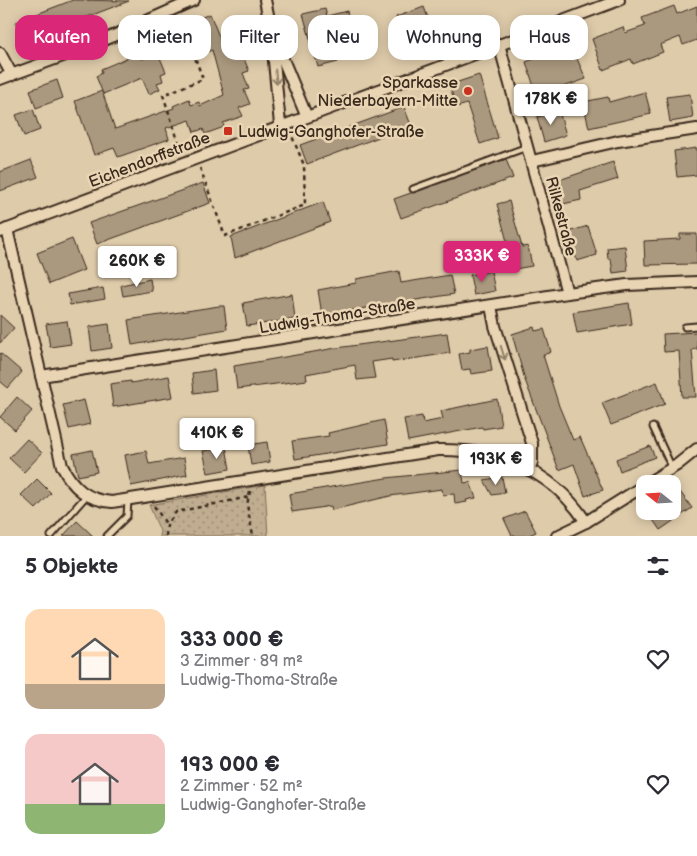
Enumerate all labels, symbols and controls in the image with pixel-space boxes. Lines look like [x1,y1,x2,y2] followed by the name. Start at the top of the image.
[15,15,108,60] chip: Kaufen
[118,15,211,60] chip: Mieten
[221,15,298,60] chip: Filter
[308,15,378,60] chip: Neu
[388,15,500,60] chip: Wohnung
[510,15,588,60] chip: Haus
[271,69,281,85] one-way arrow
[317,74,459,111] place label: Sparkasse Niederbayern-Mitte
[510,84,592,126] pin: 178K €
[462,85,474,97] marker: Sparkasse Niederbayern-Mitte
[525,90,577,109] text: 178K €
[238,123,424,142] place label: Ludwig-Ganghofer-Straße
[222,125,234,137] marker: Ludwig-Ganghofer-Straße
[86,128,213,192] street label: Eichendorffstraße
[541,175,580,259] street label: Rilkestraße
[441,240,523,283] pin: 333K €
[96,246,178,288] pin: 260K €
[454,247,510,266] text: 333K €
[109,252,165,271] text: 260K €
[258,295,417,338] street label: Ludwig-Thoma-Straße
[499,344,508,360] one-way arrow
[176,418,258,460] pin: 410K €
[190,424,244,443] text: 410K €
[455,444,537,486] pin: 193K €
[470,450,522,469] text: 193K €
[636,475,681,520] north arrow
[636,475,681,520] map controls
[644,552,672,580] icon: filters
[25,554,118,579] text: 5 Objekte
[180,627,283,652] text: 333 000 €
[65,629,125,689] icon: home
[644,645,672,673] icon: heart
[180,652,303,671] text: 3 Zimmer · 89 m²
[180,671,338,690] text: Ludwig-Thoma-Straße
[180,752,280,777] text: 193 000 €
[65,754,125,814] icon: home
[644,770,672,798] icon: heart
[180,777,303,796] text: 2 Zimmer · 52 m²
[180,796,366,815] text: Ludwig-Ganghofer-Straße

